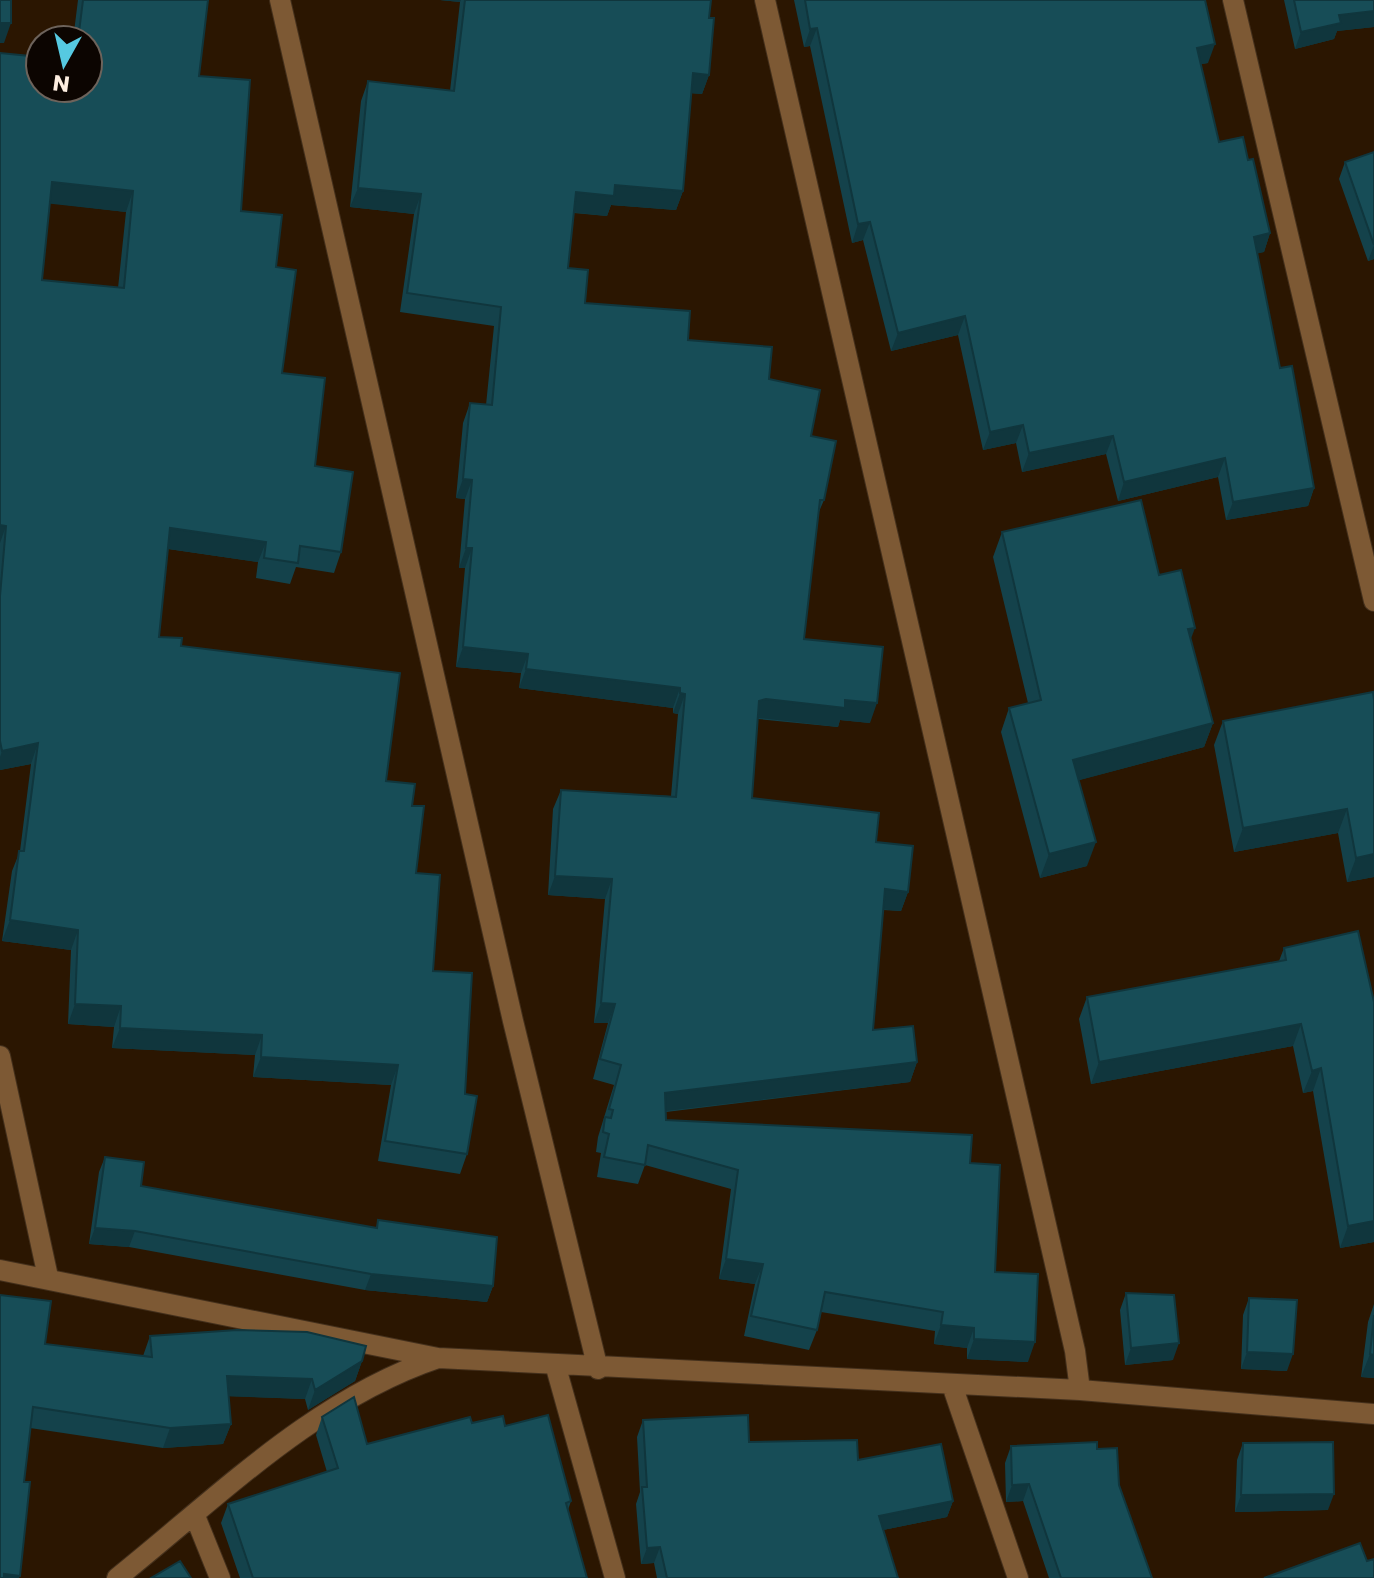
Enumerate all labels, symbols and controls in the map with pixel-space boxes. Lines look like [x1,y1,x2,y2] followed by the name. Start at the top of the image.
[24,24,104,104] north arrow
[51,67,72,100] text: N

